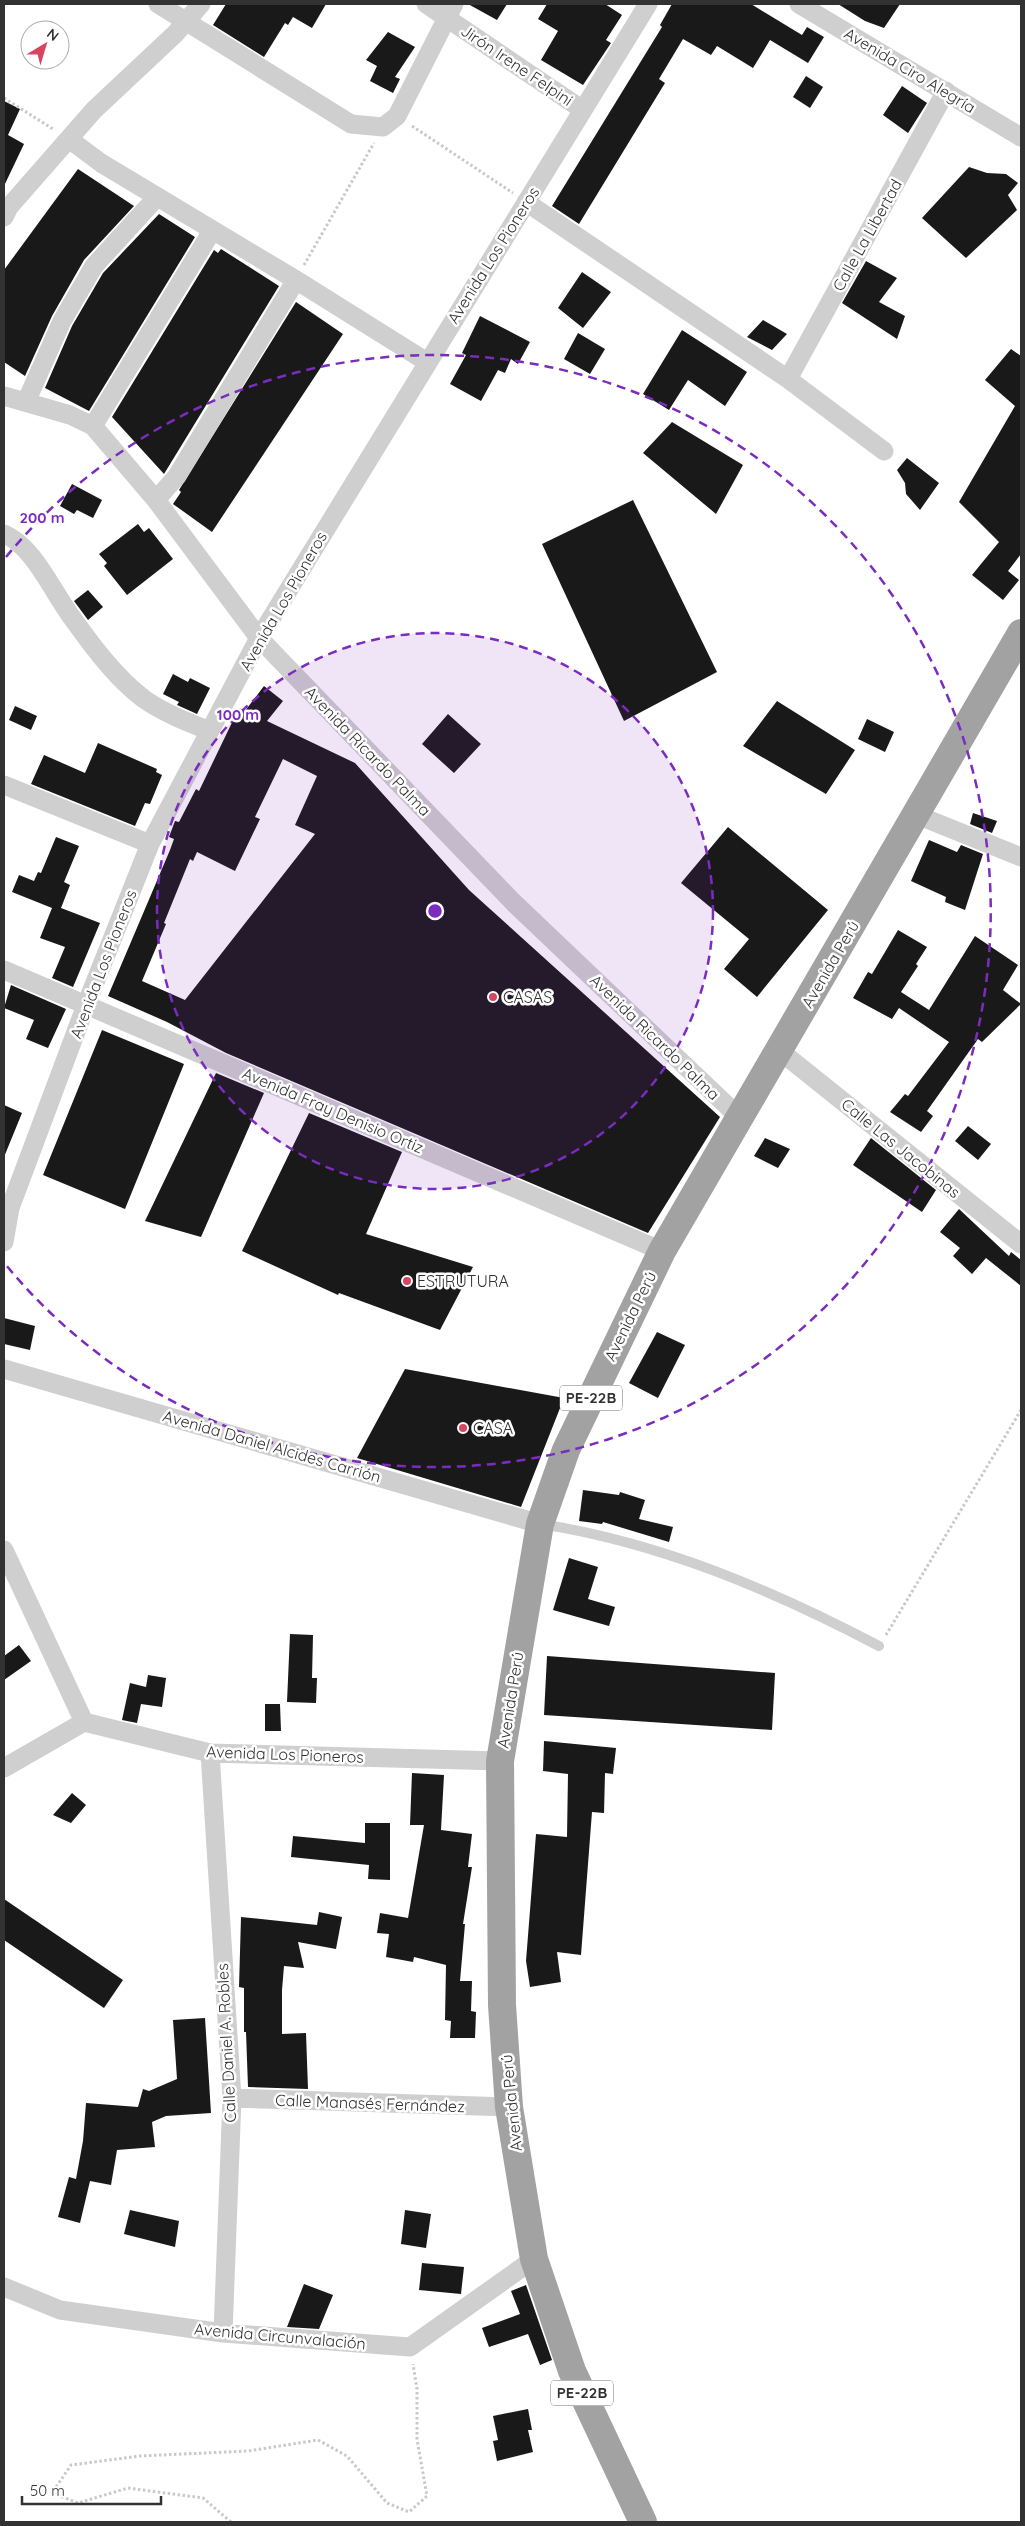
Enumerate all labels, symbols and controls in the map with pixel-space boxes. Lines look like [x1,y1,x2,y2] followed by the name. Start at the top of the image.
[20,20,70,70] north arrow
[457,20,577,110] street label: Jirón Irene Felpini
[841,23,979,117] street label: Avenida Ciro Alegría
[43,24,63,45] text: N
[828,175,906,295] street label: Calle La Libertad
[443,183,543,327] street label: Avenida Los Pioneros
[20,508,65,527] text: 200 m
[235,528,331,674] street label: Avenida Los Pioneros
[301,682,435,820] street label: Avenida Ricardo Palma
[217,705,259,724] text: 100 m
[65,887,141,1041] street label: Avenida Los Pioneros
[426,902,444,920] centre of rings
[797,917,863,1011] street label: Avenida Perú
[586,970,724,1104] street label: Avenida Ricardo Palma
[503,987,552,1007] place label: CASAS
[487,991,499,1003] marker: CASAS
[239,1063,427,1157] street label: Avenida Fray Denisio Ortiz
[838,1094,964,1202] street label: Calle Las Jacobinas
[600,1268,660,1364] street label: Avenida Perú
[417,1271,509,1291] place label: ESTRUTURA
[401,1275,413,1287] marker: ESTRUTURA
[560,1386,622,1410] road number: PE-22B
[161,1405,383,1487] street label: Avenida Daniel Alcides Carrión
[473,1418,513,1438] place label: CASA
[457,1422,469,1434] marker: CASA
[493,1650,527,1750] street label: Avenida Perú
[206,1741,364,1767] street label: Avenida Los Pioneros
[212,1963,240,2123] street label: Calle Daniel A. Robles
[496,2053,526,2153] street label: Avenida Perú
[275,2090,465,2116] street label: Calle Manasés Fernández
[193,2319,367,2353] street label: Avenida Circunvalación
[551,2380,613,2406] road number: PE-22B
[22,2474,161,2506] scale bar
[30,2481,65,2500] text: 50 m

